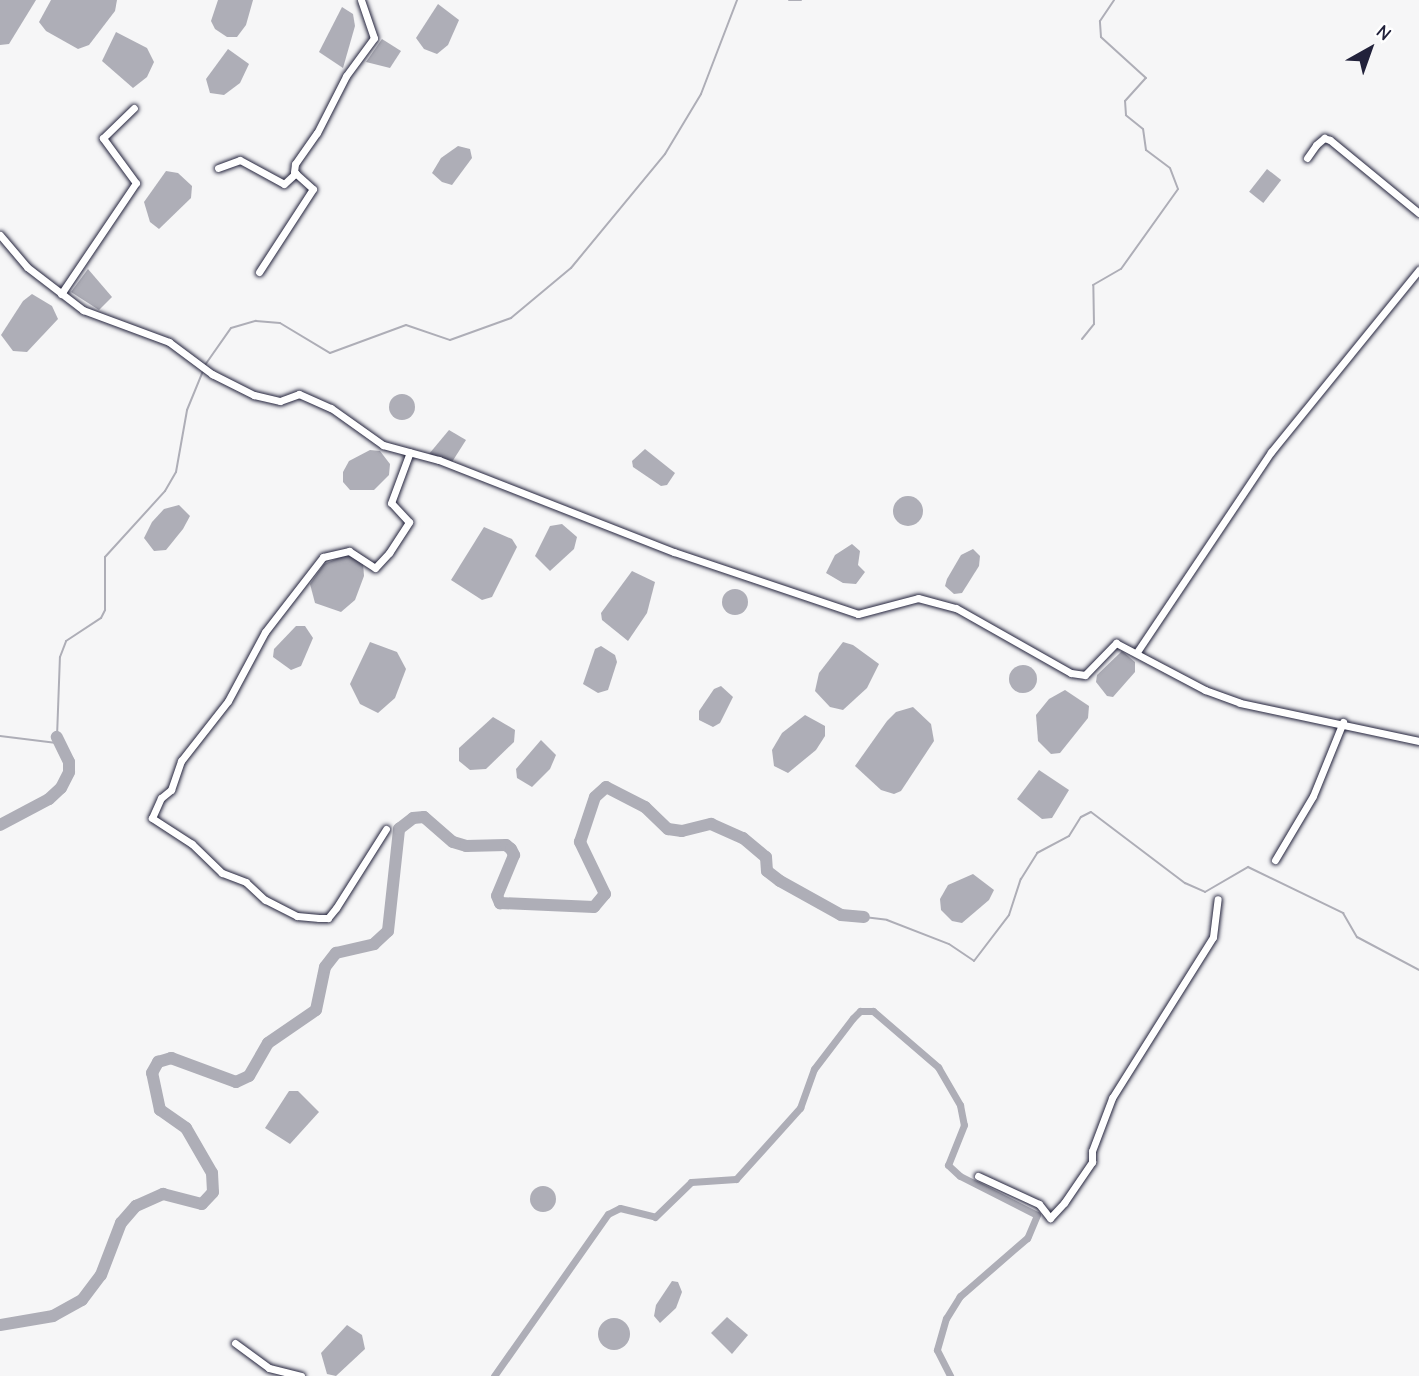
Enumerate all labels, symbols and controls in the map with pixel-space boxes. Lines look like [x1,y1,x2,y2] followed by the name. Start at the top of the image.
[1335,14,1405,84] north arrow
[1372,20,1395,45] text: N

